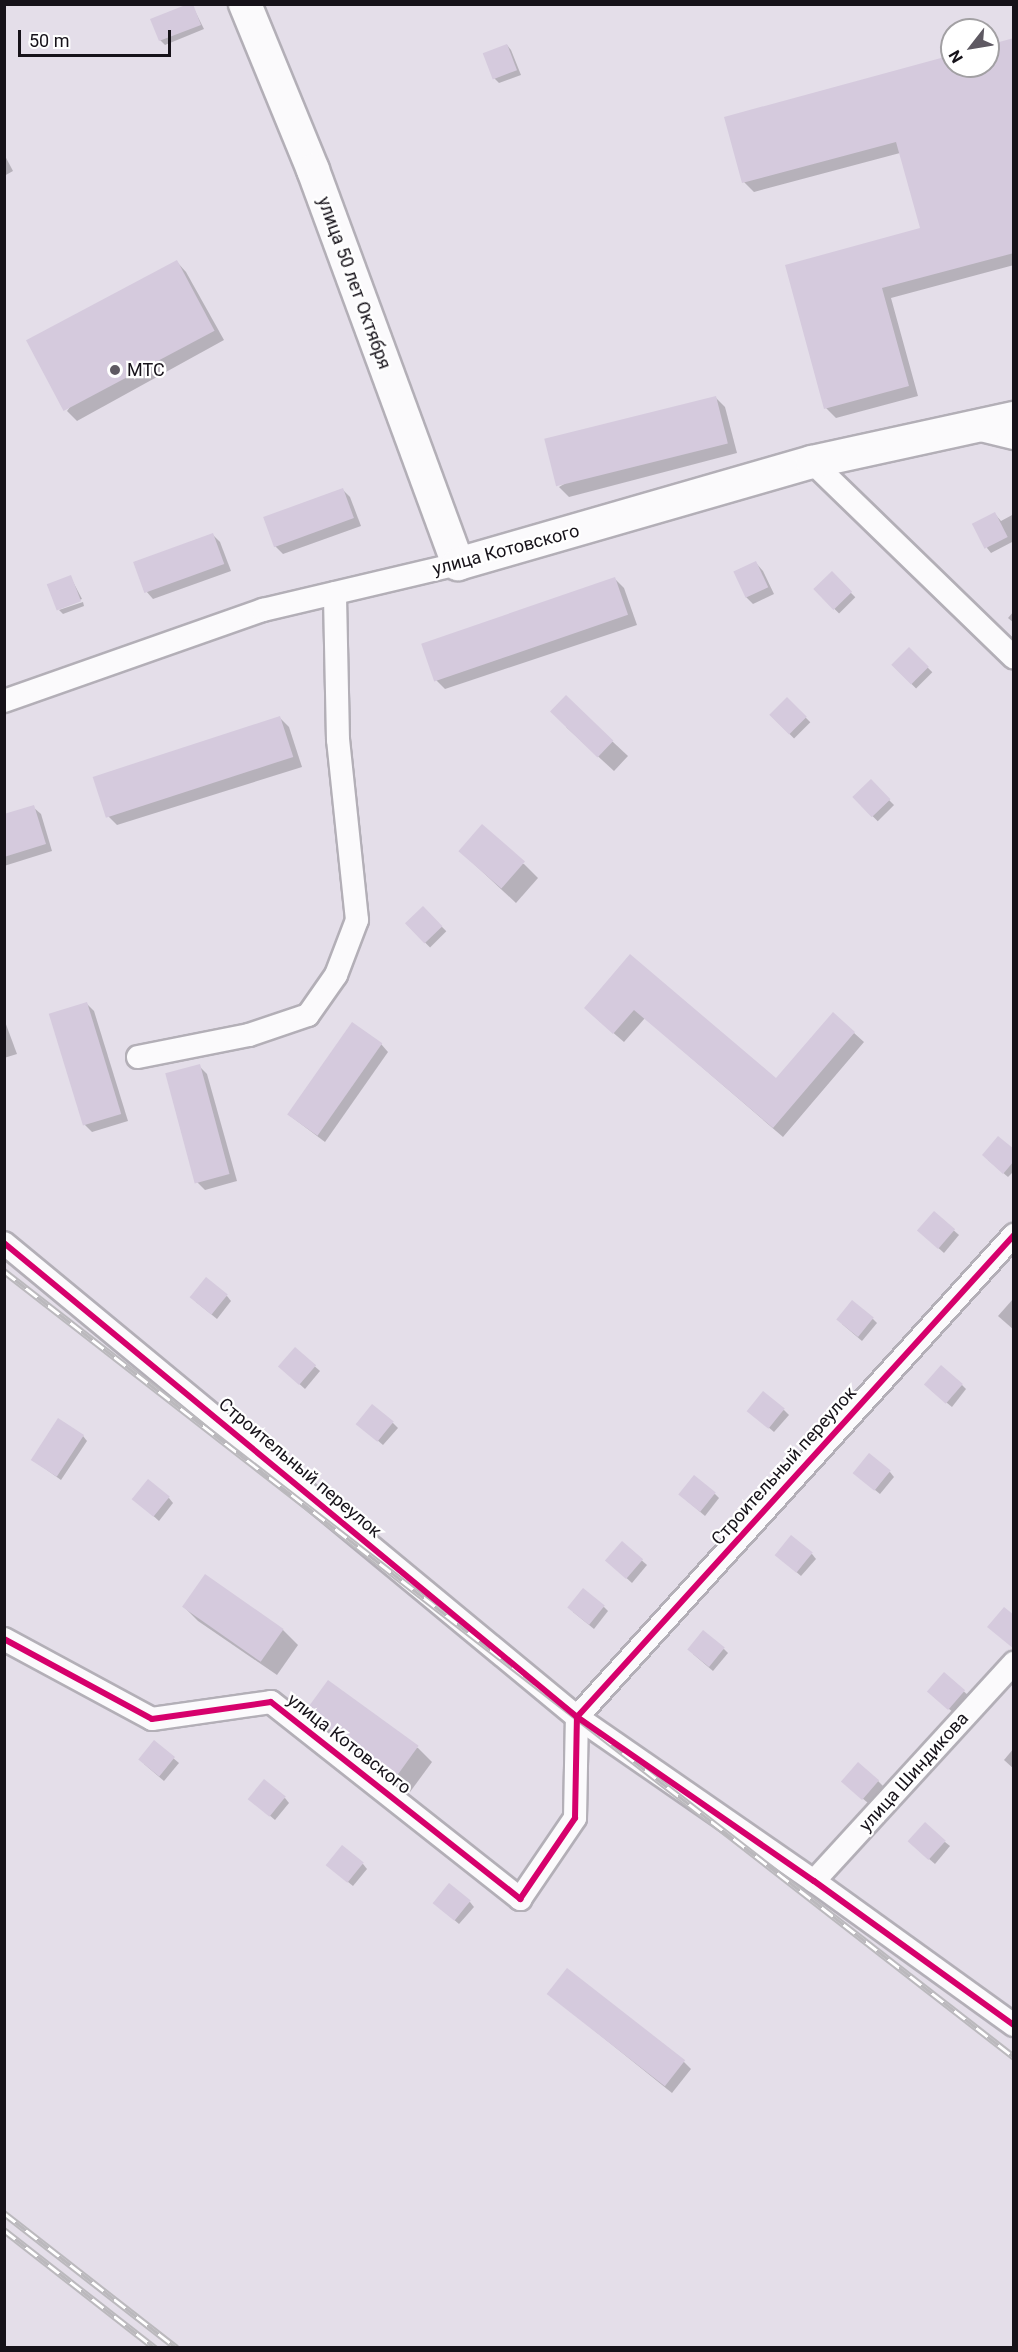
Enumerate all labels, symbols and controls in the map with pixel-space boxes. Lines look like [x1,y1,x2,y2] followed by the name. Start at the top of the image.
[21,18,174,56] scale bar
[940,18,1000,78] north arrow
[29,30,69,51] text: 50 m
[945,47,967,66] text: N
[313,194,395,372] street label: улица 50 лет Октября
[127,359,165,381] place label: МТС
[108,363,122,377] marker: МТС
[430,520,582,580] street label: улица Котовского
[707,1382,861,1550] street label: Строительный переулок
[214,1394,386,1542] street label: Строительный переулок
[283,1689,415,1799] street label: улица Котовского
[855,1708,973,1836] street label: улица Шиндикова

